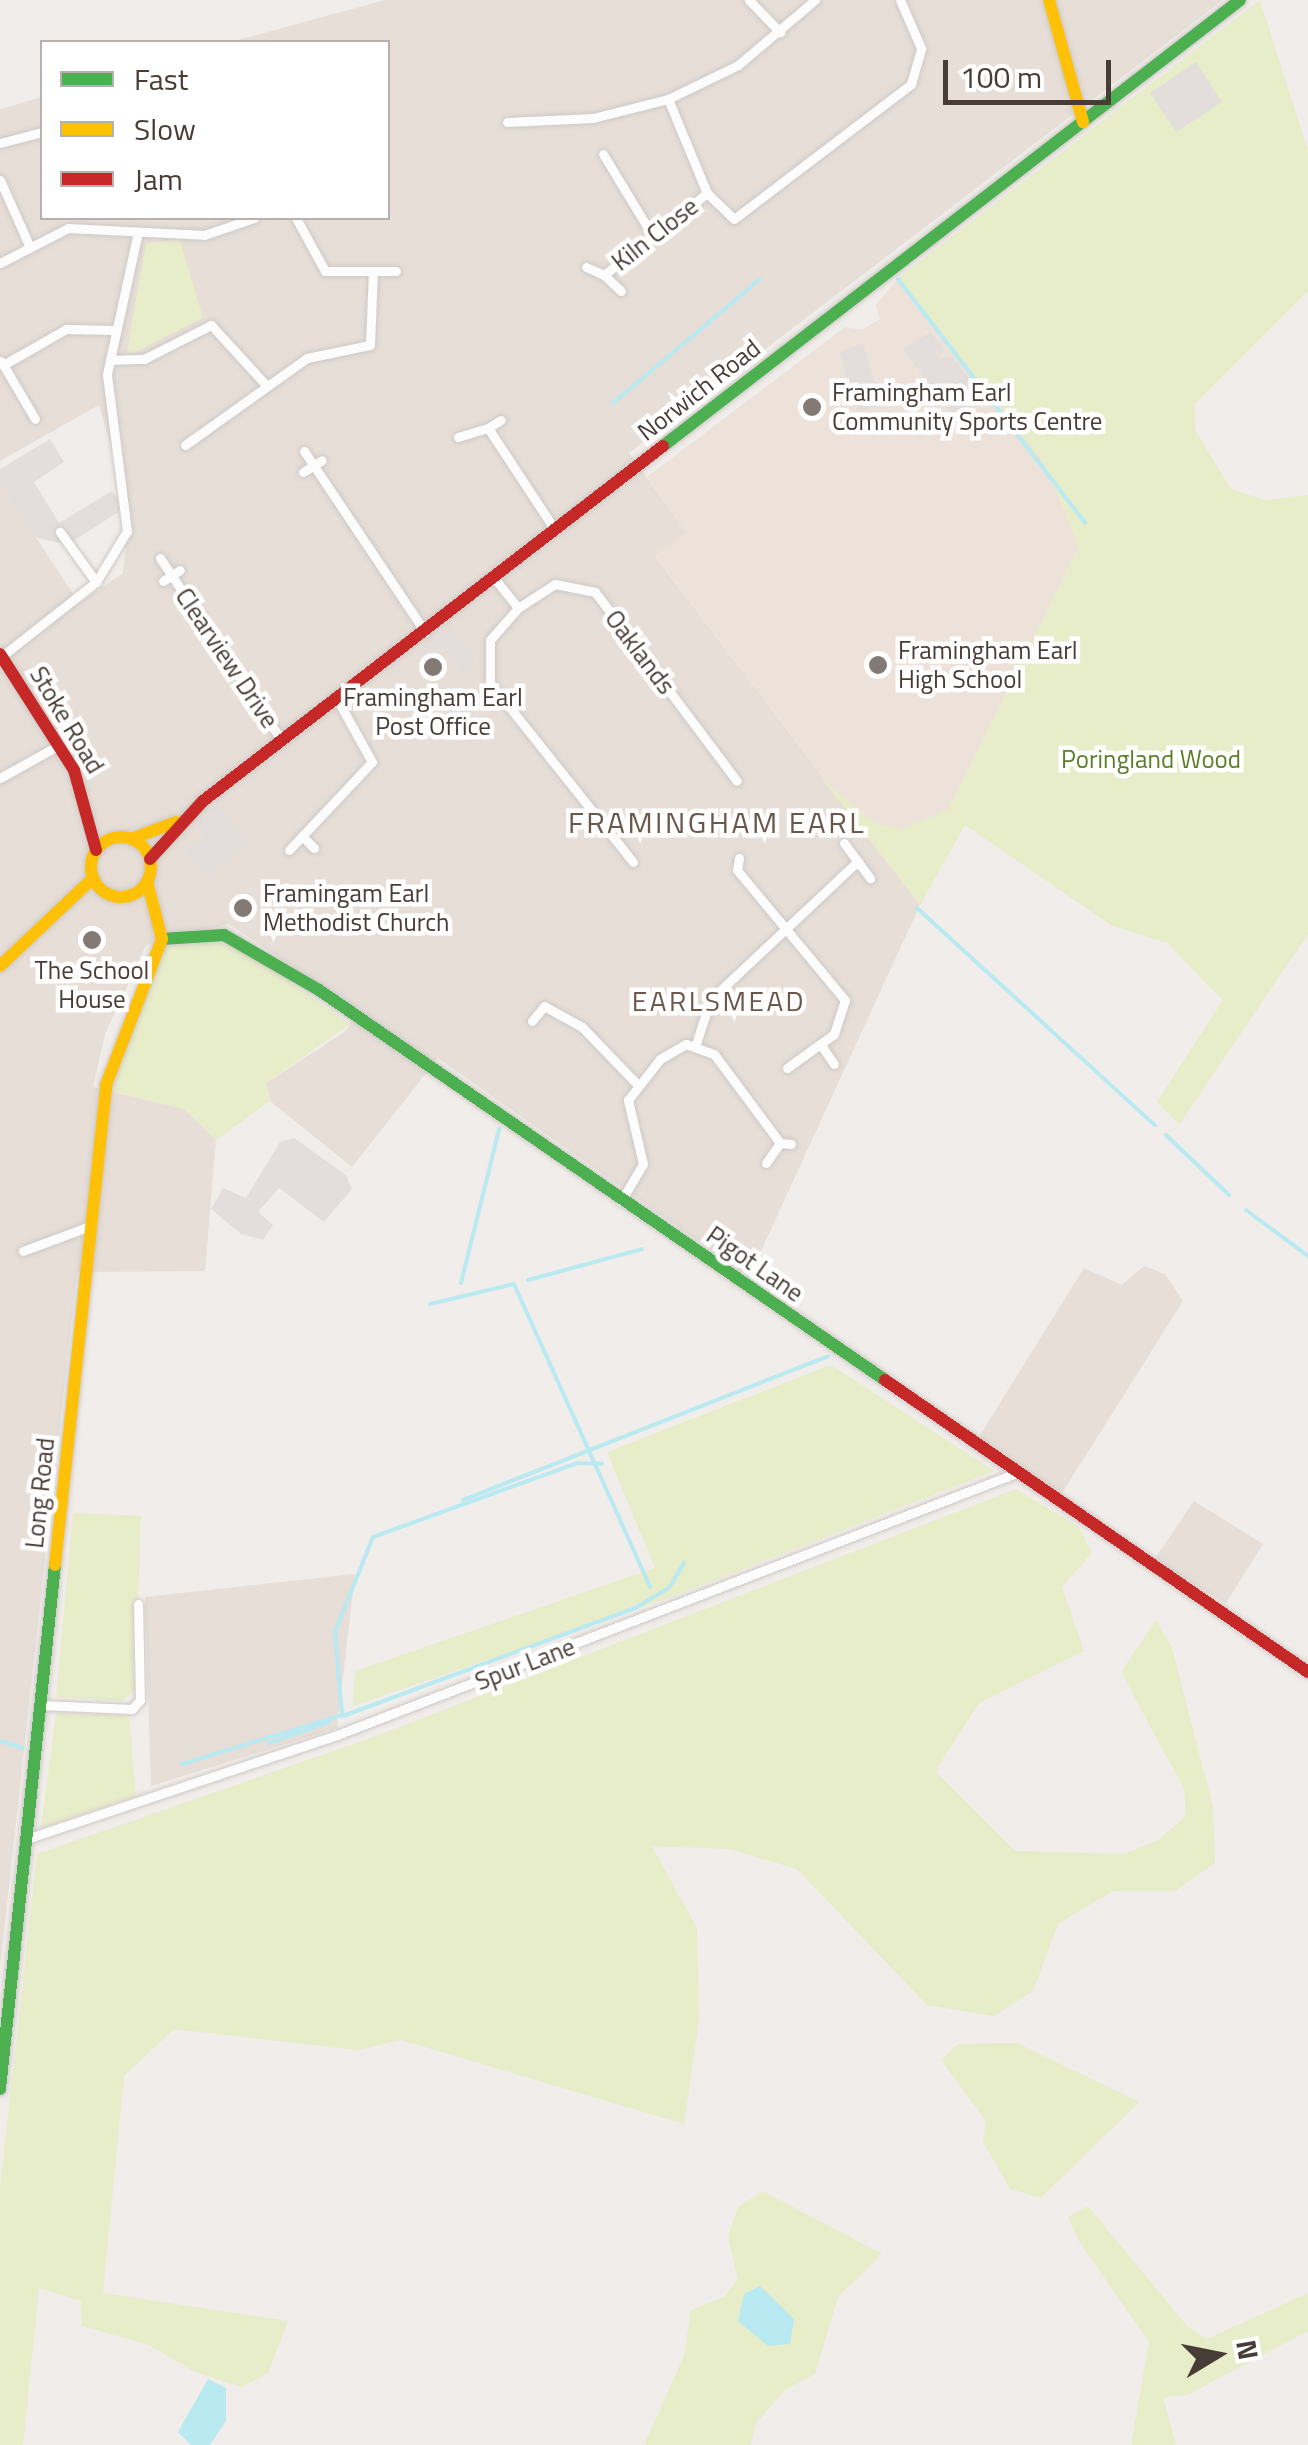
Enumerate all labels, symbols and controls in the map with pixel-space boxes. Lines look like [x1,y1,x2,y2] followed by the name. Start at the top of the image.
[40,40,390,220] legend
[948,40,1116,102] scale bar
[960,54,1042,100] text: 100 m
[134,56,188,102] text: Fast
[134,106,196,152] text: Slow
[134,156,183,202] text: Jam
[606,191,704,277] street label: Kiln Close
[632,333,766,447] street label: Norwich Road
[832,378,1102,437] place label: Framingham Earl Community Sports Centre
[801,396,823,418] marker: Framingham Earl Community Sports Centre
[169,582,285,734] street label: Clearview Drive
[599,604,681,700] street label: Oaklands
[898,636,1078,695] place label: Framingham Earl High School
[867,654,889,676] marker: Framingham Earl High School
[422,656,444,678] marker: Framingham Earl Post Office
[23,661,111,779] street label: Stoke Road
[343,683,523,742] place label: Framingham Earl Post Office
[1061,744,1241,774] park label: Poringland Wood
[568,804,866,840] district label: FRAMINGHAM EARL
[263,879,449,938] place label: Framingam Earl Methodist Church
[232,897,254,919] marker: Framingam Earl Methodist Church
[81,929,103,951] marker: The School House
[35,956,149,1015] place label: The School House
[632,984,806,1018] district label: EARLSMEAD
[701,1220,809,1308] street label: Pigot Lane
[19,1436,61,1550] street label: Long Road
[471,1631,579,1697] street label: Spur Lane
[1168,2305,1268,2405] north arrow
[1225,2336,1271,2363] text: N

